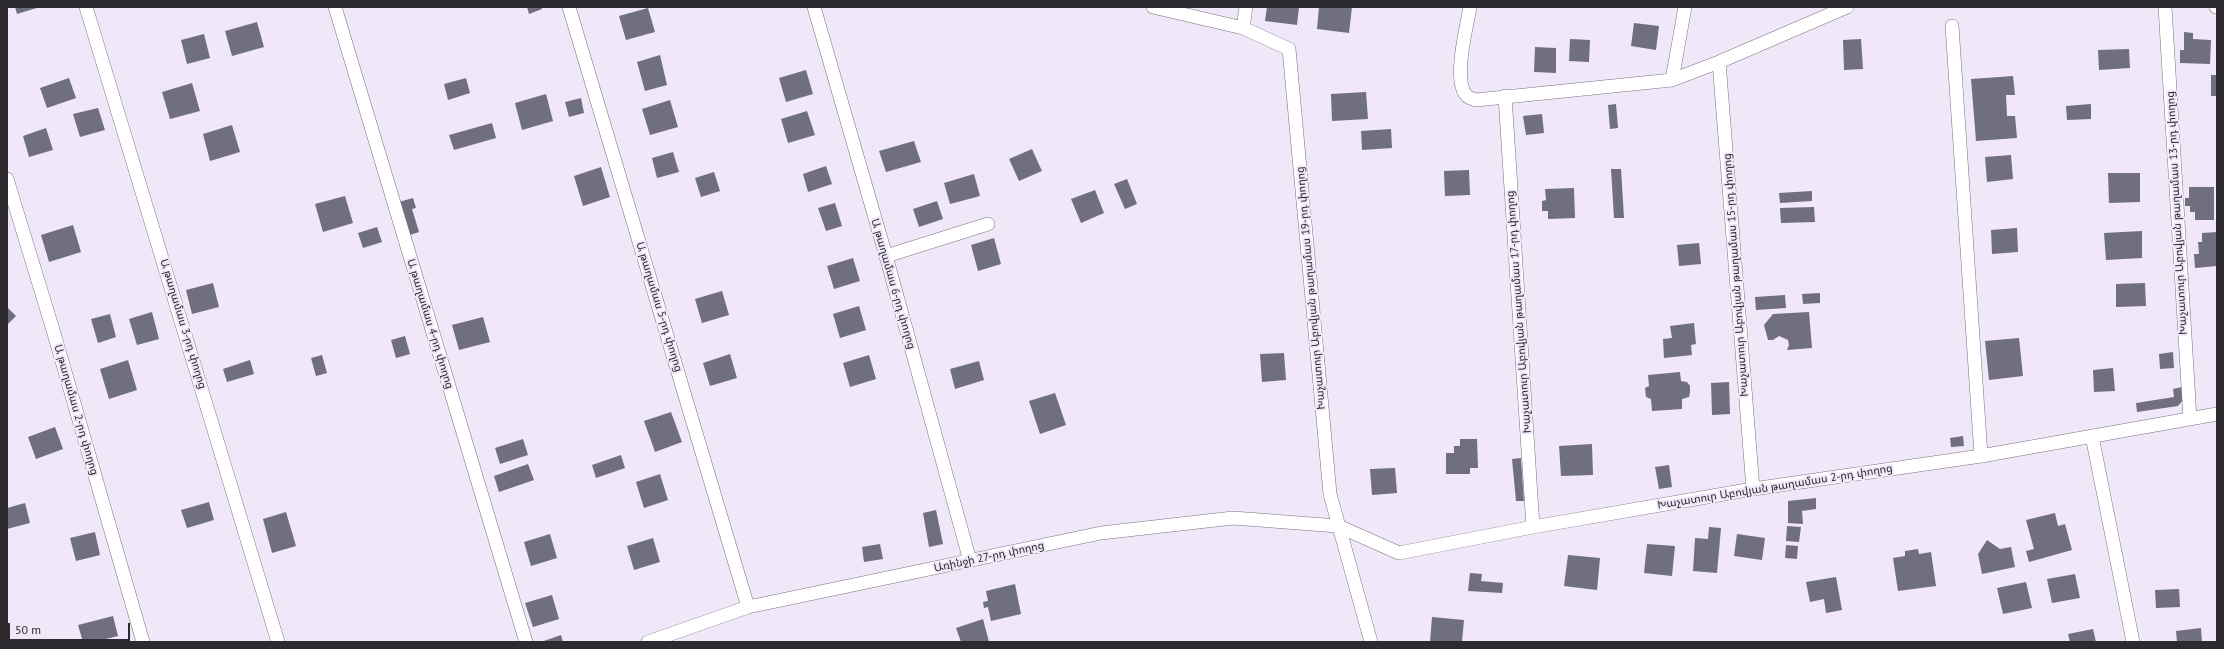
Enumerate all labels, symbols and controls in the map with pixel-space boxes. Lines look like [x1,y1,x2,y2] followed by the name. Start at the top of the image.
[2164,91,2190,335] street label: Խաչատուր Աբովյան թաղամաս 13-րդ փողոց
[1721,153,1751,397] street label: Խաչատուր Աբովյան թաղամաս 15-րդ փողոց
[1294,166,1328,410] street label: Խաչատուր Աբովյան թաղամաս 19-րդ փողոց
[1504,190,1534,434] street label: Խաչատուր Աբովյան թաղամաս 17-րդ փողոց
[868,217,918,351] street label: Ա թաղամաս 6-րդ փողոց
[633,240,685,374] street label: Ա թաղամաս 5-րդ փողոց
[157,257,209,391] street label: Ա թաղամաս 3-րդ փողոց
[404,257,456,391] street label: Ա թաղամաս 4-րդ փողոց
[51,343,101,477] street label: Ա թաղամաս 2-րդ փողոց
[1656,462,1894,512] street label: Խաչատուր Աբովյան թաղամաս 2-րդ փողոց
[933,539,1045,575] street label: Առինջի 27-րդ փողոց
[10,615,132,641] scale bar
[15,622,41,637] text: 50 m

